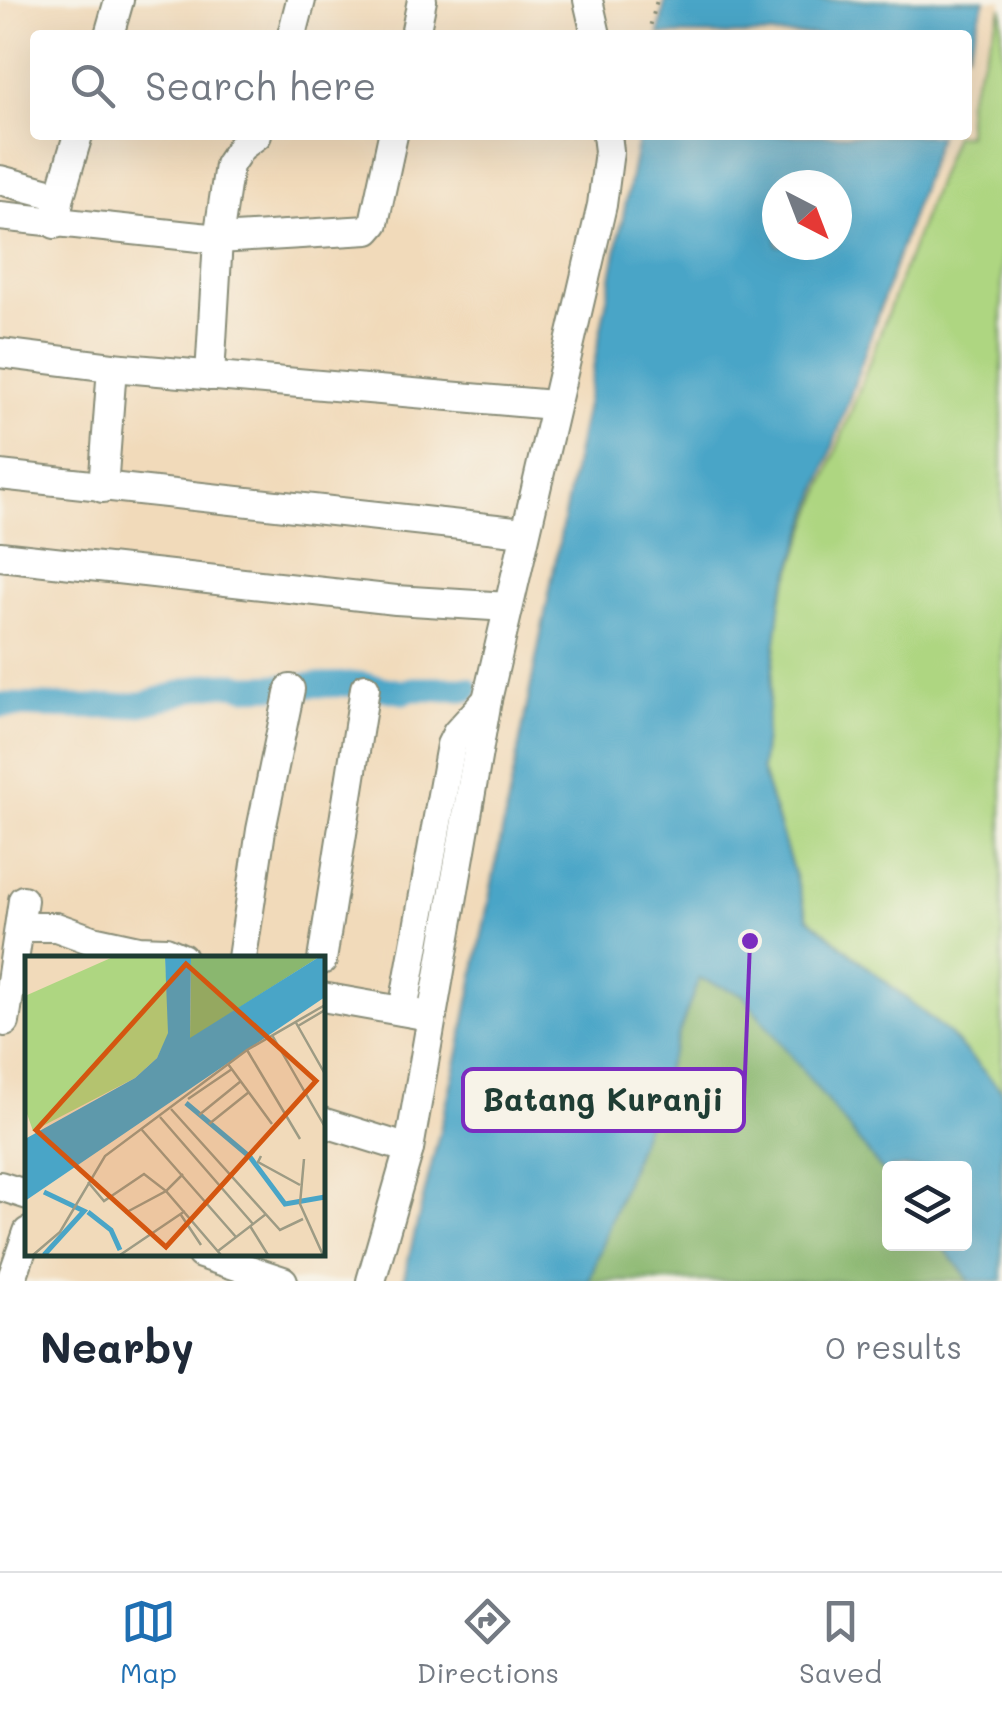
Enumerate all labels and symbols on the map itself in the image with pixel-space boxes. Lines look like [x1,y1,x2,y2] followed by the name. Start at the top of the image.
[762,170,852,260] north arrow
[25,956,325,1256] inset map
[463,1069,744,1131] callout: Batang Kuranji
[483,1077,723,1119] text: Batang Kuranji

